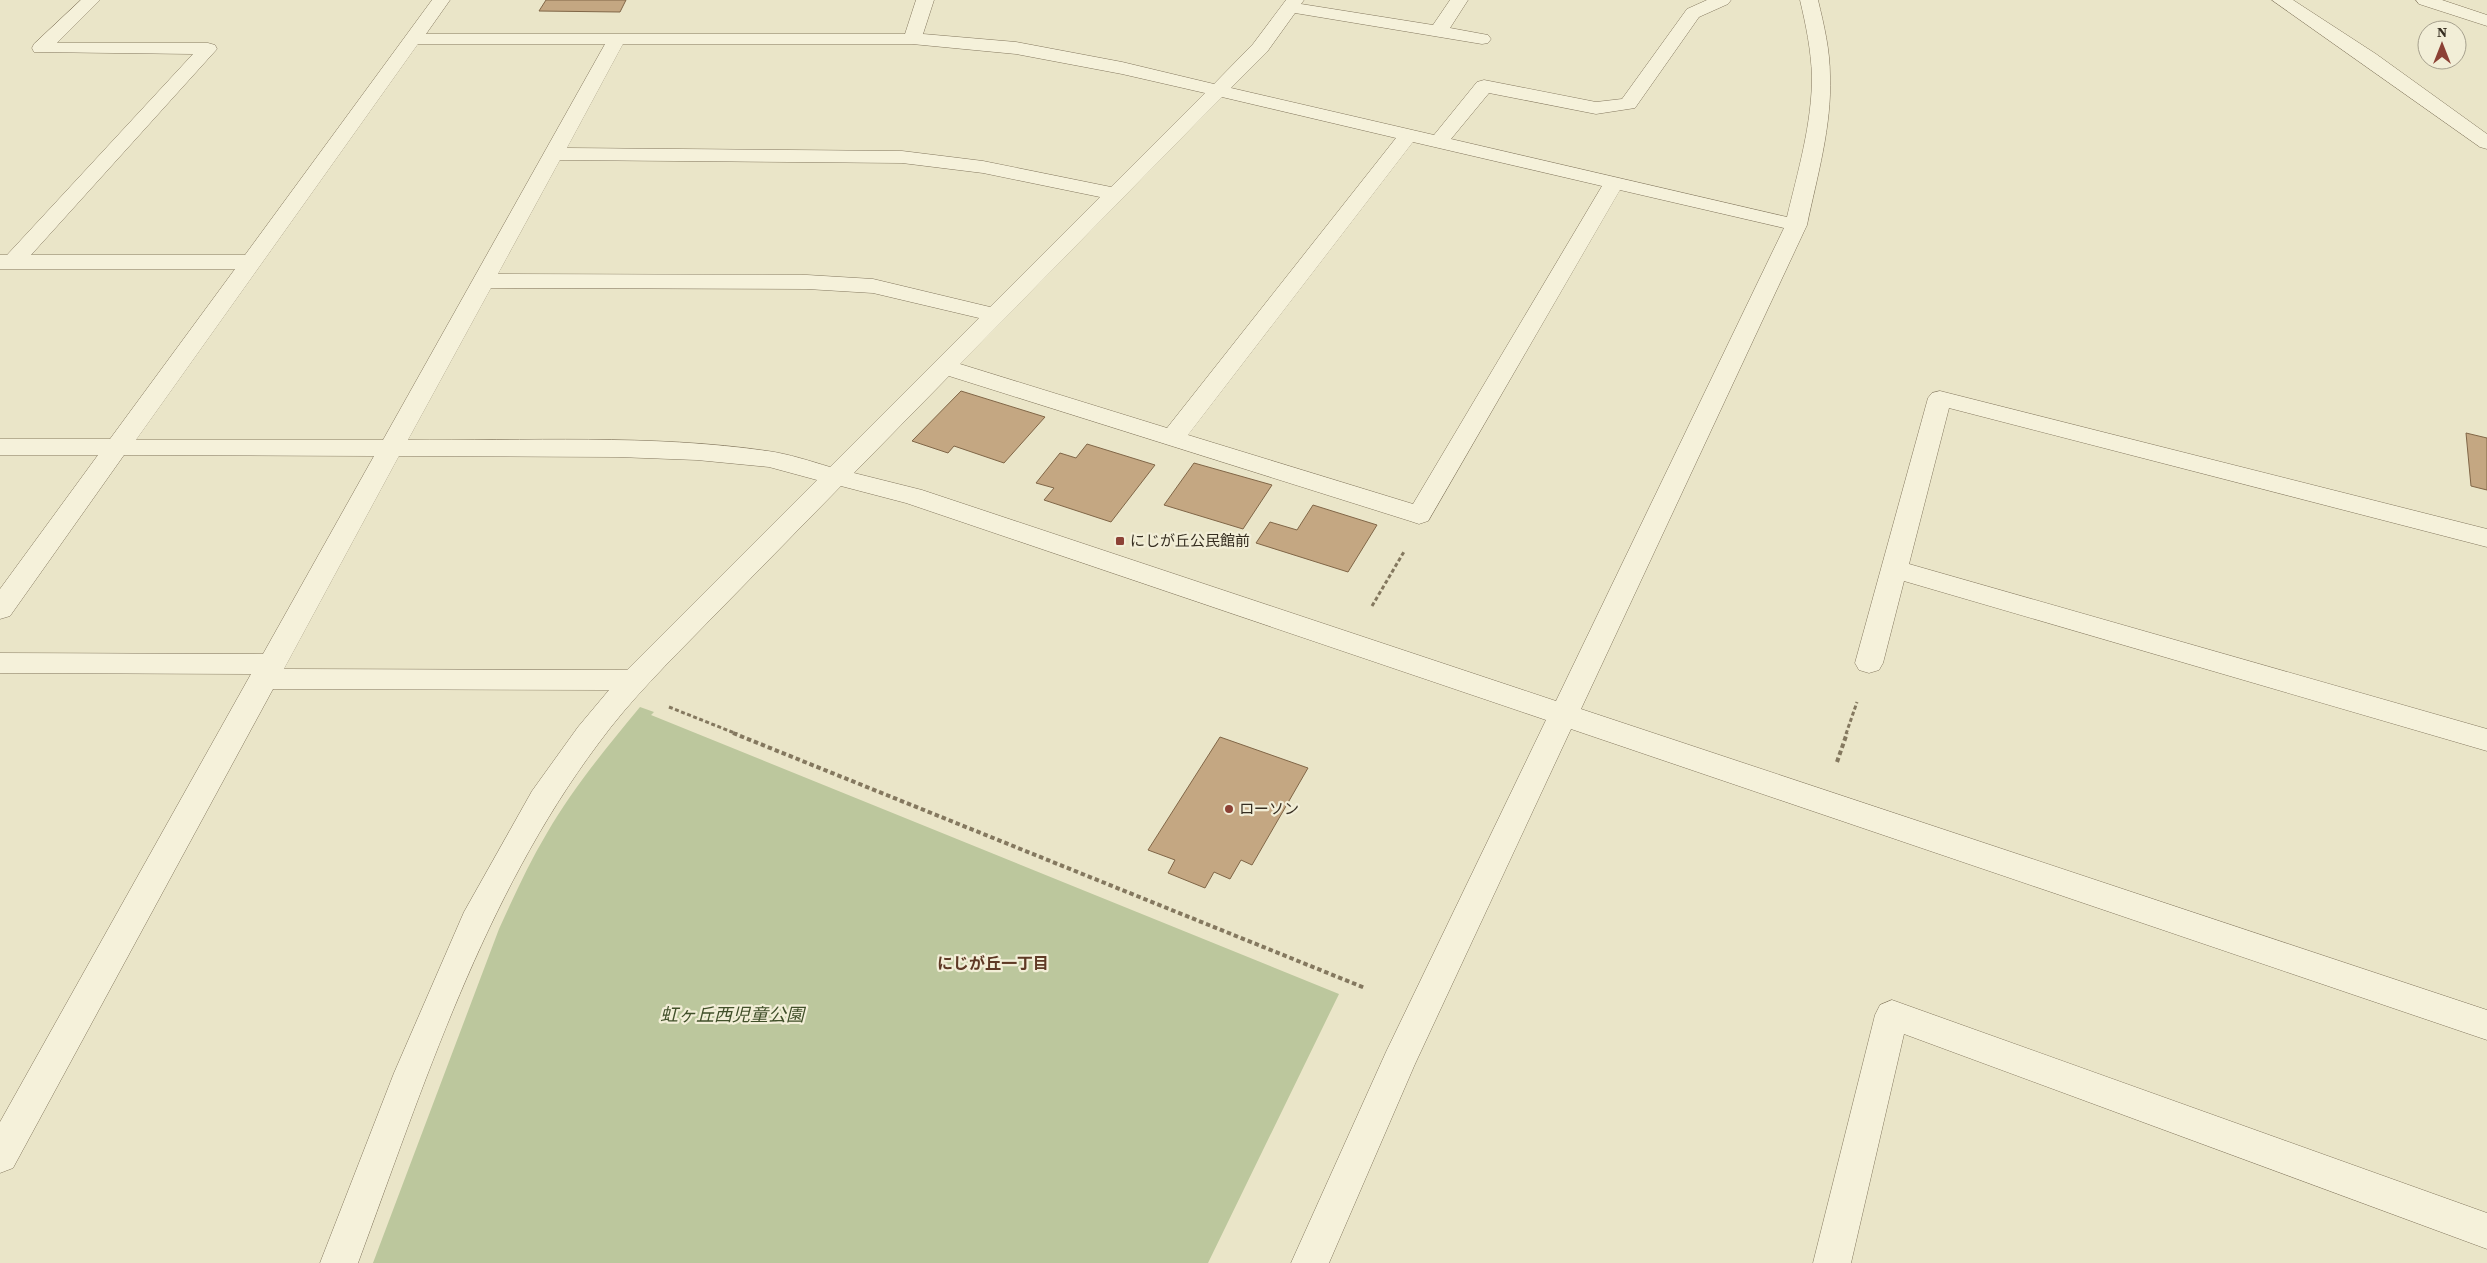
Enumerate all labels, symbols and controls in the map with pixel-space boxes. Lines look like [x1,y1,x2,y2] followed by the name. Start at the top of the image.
[2417,20,2467,70] north arrow
[2437,22,2447,42] text: N
[1130,530,1250,551] place label: にじが丘公民館前
[1114,535,1126,547] marker: にじが丘公民館前
[1239,798,1299,819] place label: ローソン
[1223,803,1235,815] marker: ローソン
[937,952,1049,974] district label: にじが丘一丁目
[660,1002,807,1027] park label: 虹ヶ丘西児童公園

